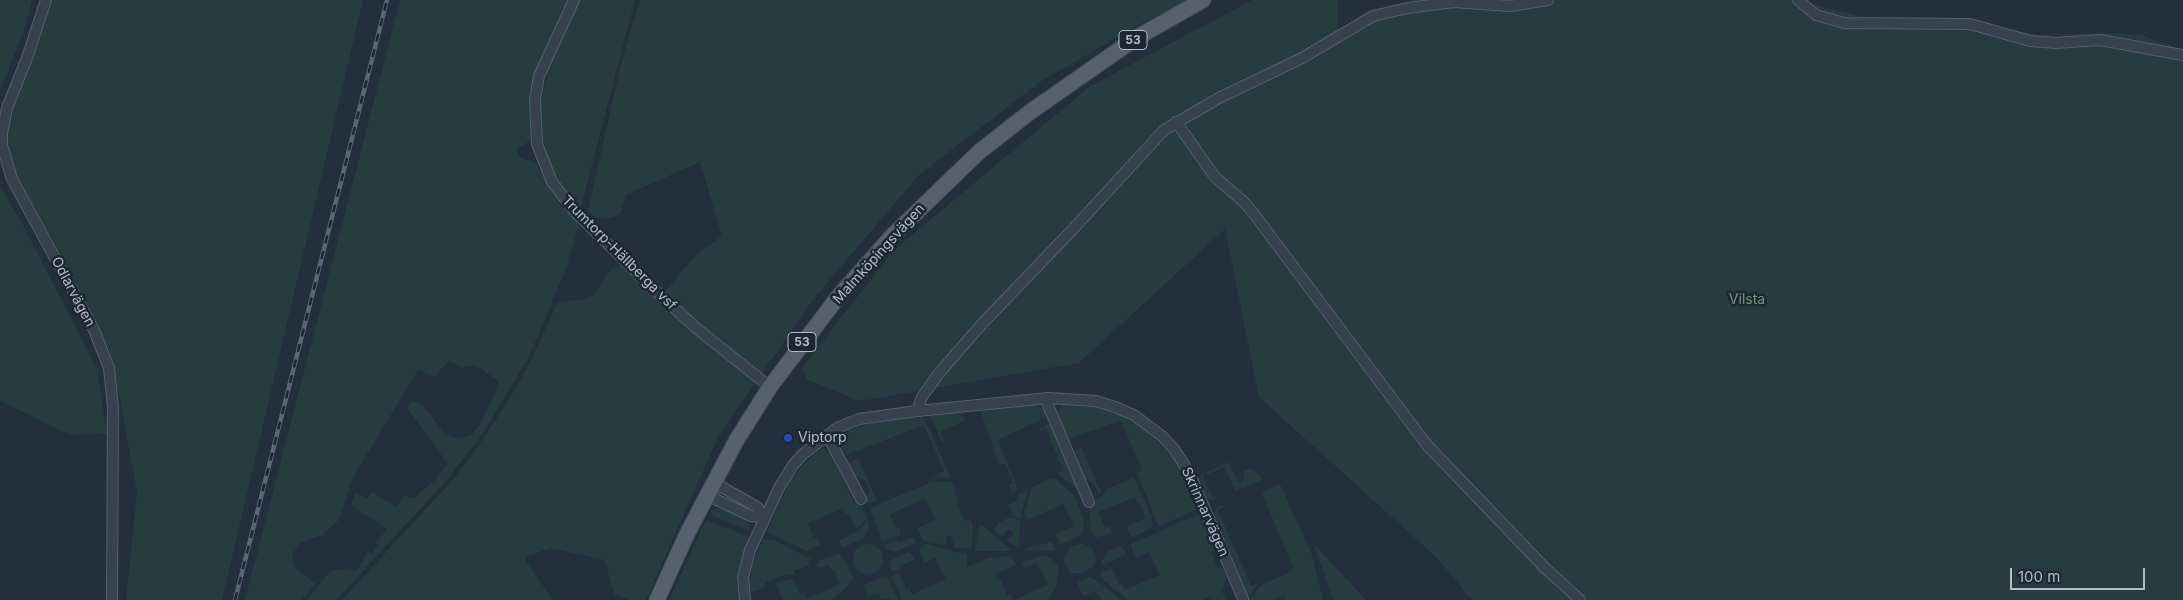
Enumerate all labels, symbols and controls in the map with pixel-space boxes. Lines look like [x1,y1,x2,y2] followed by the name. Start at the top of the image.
[1119,30,1147,50] road number: 53
[558,192,680,314] street label: Trumtorp-Hällberga vsf
[830,201,928,307] street label: Malmköpingsvägen
[48,254,98,330] street label: Odlarvägen
[1729,292,1765,308] park label: Vilsta
[788,332,816,352] road number: 53
[798,430,847,446] place label: Viptorp
[782,432,794,444] marker: Viptorp
[1178,465,1232,559] street label: Skrinnarvägen
[2013,558,2148,590] scale bar
[2018,567,2060,586] text: 100 m

